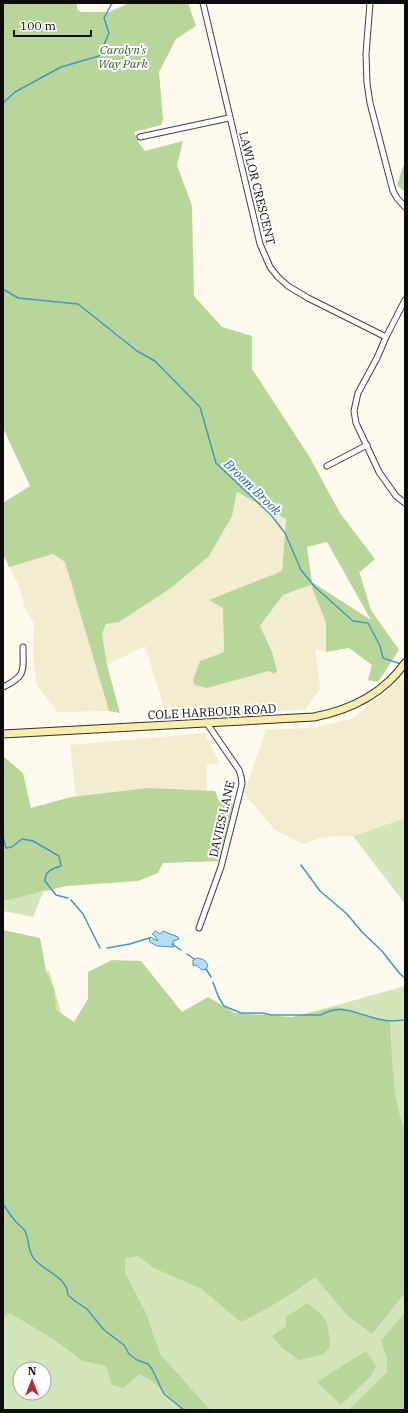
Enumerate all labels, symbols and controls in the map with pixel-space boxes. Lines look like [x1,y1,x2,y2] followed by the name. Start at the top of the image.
[14,12,91,38] scale bar
[20,18,56,33] text: 100 m
[98,42,148,71] park label: Carolyn's Way Park
[236,130,279,246] street label: LAWLOR CRESCENT
[220,455,285,519] water label: Broom Brook
[147,701,277,722] street label: COLE HARBOUR ROAD
[205,779,238,859] street label: DAVIES LANE
[12,1361,52,1401] north arrow
[28,1364,37,1378] text: N

